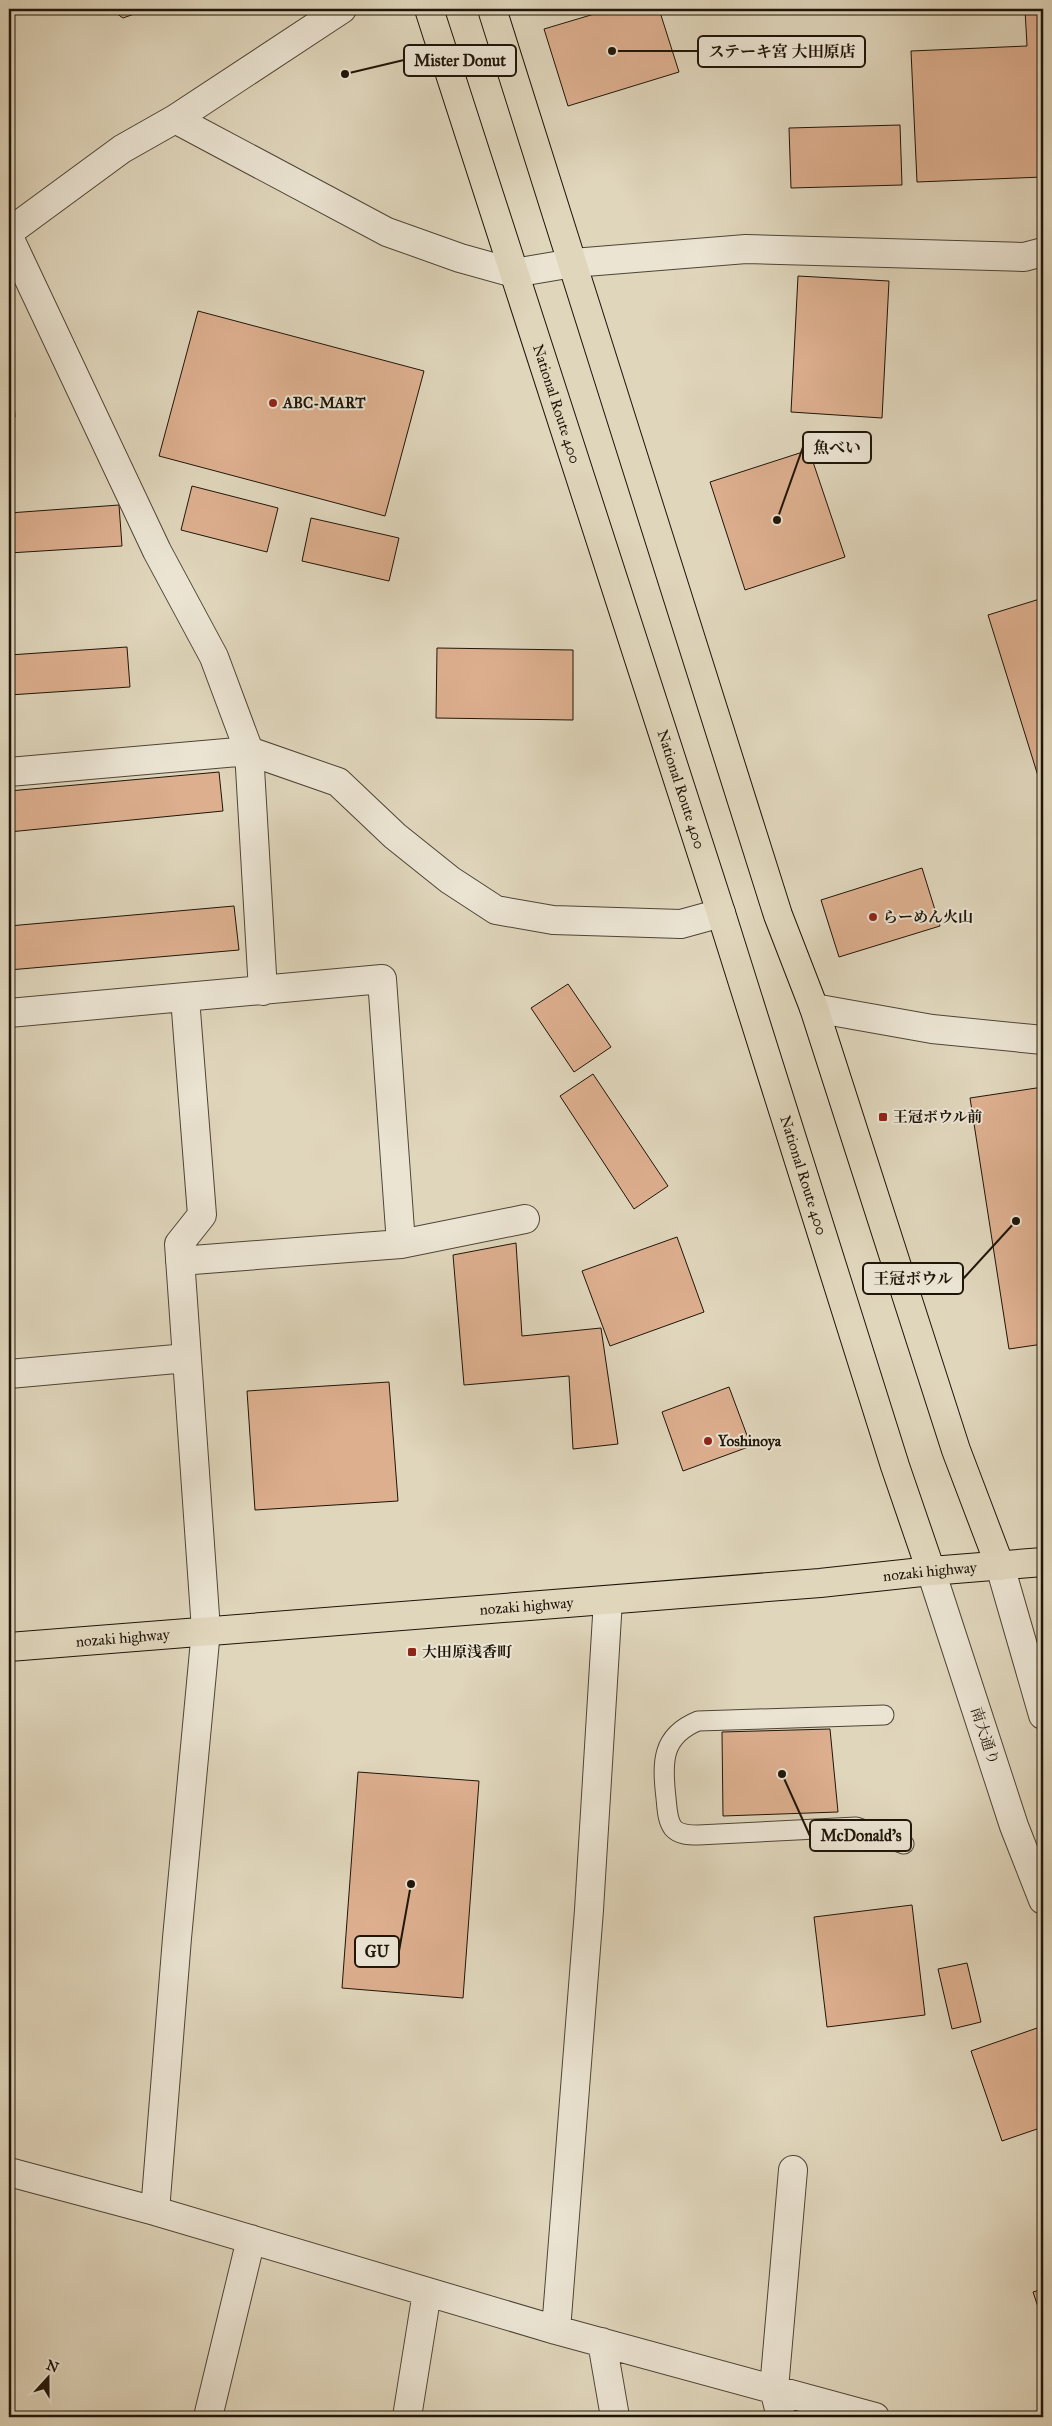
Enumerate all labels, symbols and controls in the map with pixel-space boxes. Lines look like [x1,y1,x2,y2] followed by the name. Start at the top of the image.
[698,36,865,67] callout: ステーキ宮 大田原店
[708,42,856,61] text: ステーキ宮 大田原店
[404,45,516,76] callout: Mister Donut
[414,51,506,70] text: Mister Donut
[529,342,584,466] street label: National Route 400
[282,394,366,412] place label: ABC-MART
[267,397,279,409] marker: ABC-MART
[803,432,871,463] callout: 魚べい
[813,438,861,457] text: 魚べい
[653,727,709,851] street label: National Route 400
[883,908,973,926] place label: らーめん火山
[867,911,879,923] marker: らーめん火山
[893,1108,983,1126] place label: 王冠ボウル前
[877,1111,889,1123] marker: 王冠ボウル前
[776,1113,831,1237] street label: National Route 400
[863,1263,963,1294] callout: 王冠ボウル
[873,1269,953,1288] text: 王冠ボウル
[717,1432,782,1451] place label: Yoshinoya
[702,1435,714,1447] marker: Yoshinoya
[882,1558,978,1585] street label: nozaki highway
[479,1593,575,1619] street label: nozaki highway
[75,1625,171,1651] street label: nozaki highway
[422,1643,512,1661] place label: 大田原浅香町
[406,1646,418,1658] marker: 大田原浅香町
[967,1705,1003,1767] street label: 南大通り
[810,1820,911,1851] callout: McDonald's
[820,1826,902,1845] text: McDonald's
[355,1936,399,1967] callout: GU
[365,1942,390,1961] text: GU
[22,2354,72,2404] north arrow
[44,2356,61,2376] text: N

